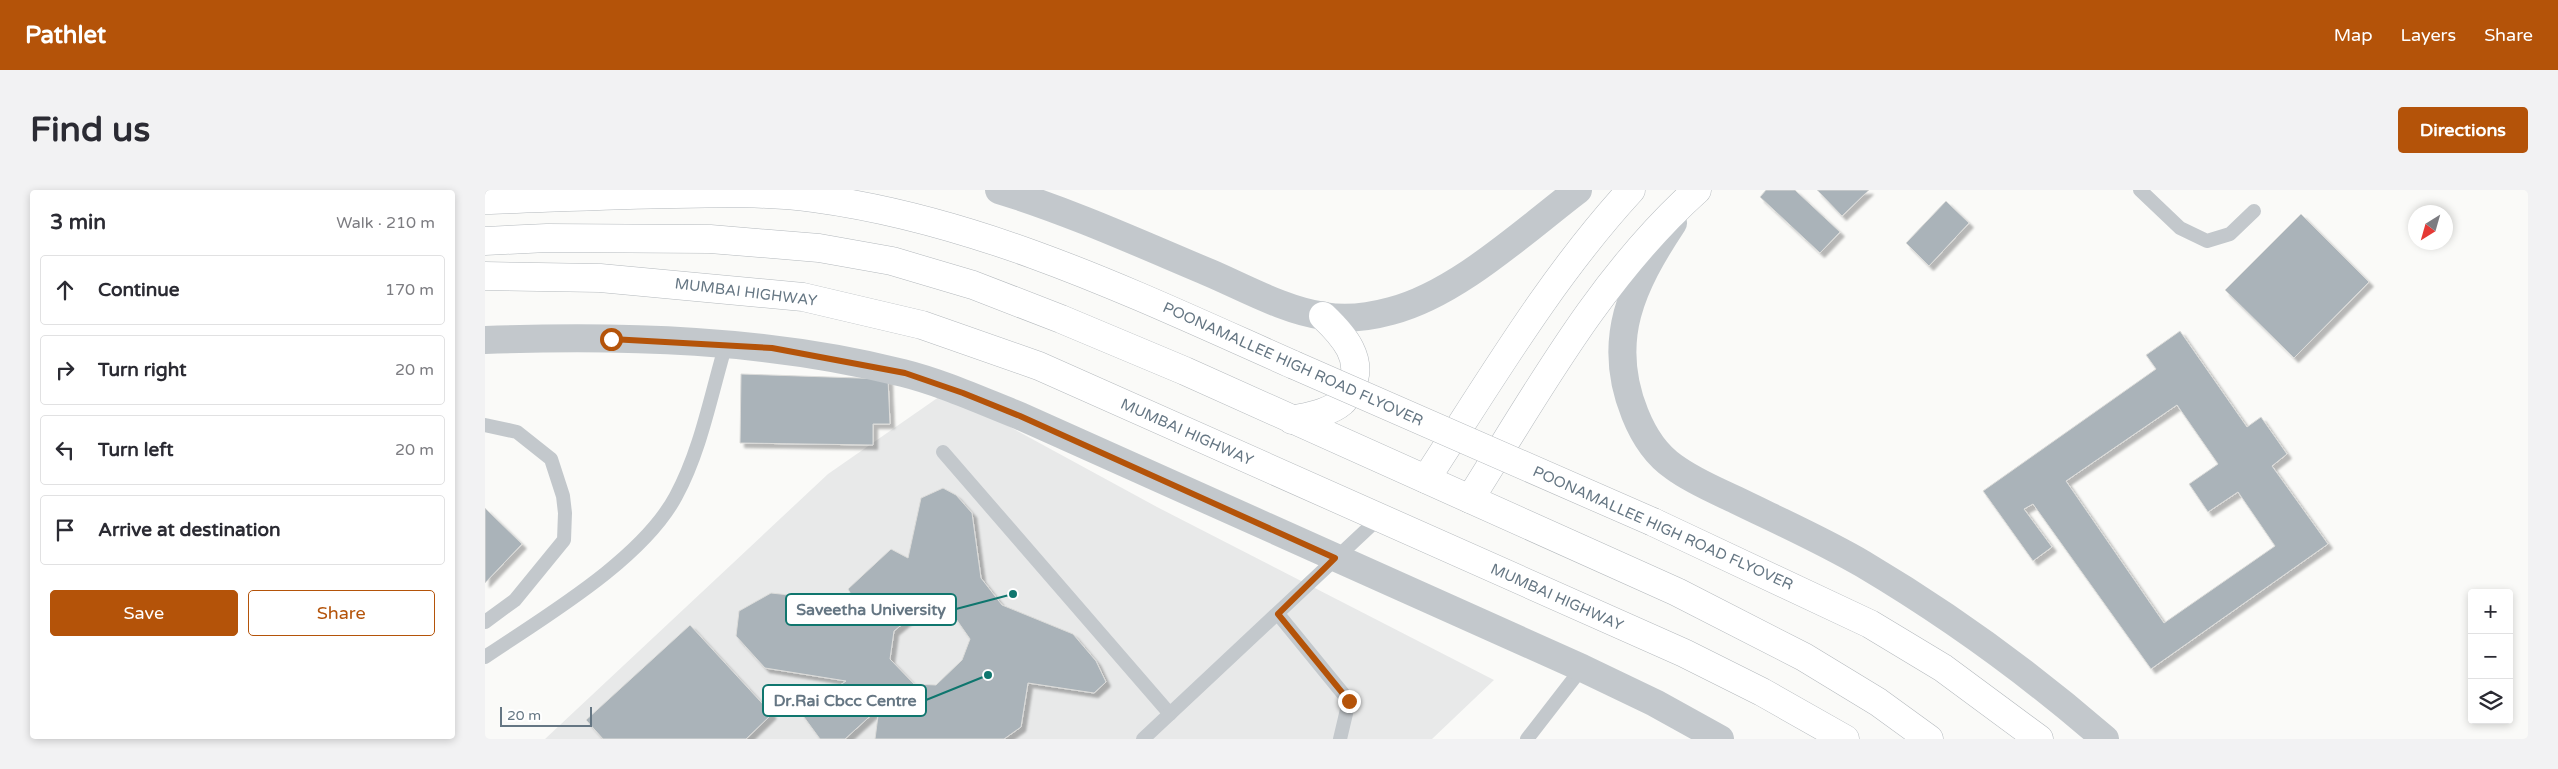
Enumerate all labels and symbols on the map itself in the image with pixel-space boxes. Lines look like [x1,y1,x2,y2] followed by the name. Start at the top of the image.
[2408,205,2453,250] north arrow
[674,274,819,310] street label: MUMBAI HIGHWAY
[1160,298,1426,430] street label: POONAMALLEE HIGH ROAD FLYOVER
[600,328,623,351] route start
[1118,395,1257,470] street label: MUMBAI HIGHWAY
[1530,462,1796,594] street label: POONAMALLEE HIGH ROAD FLYOVER
[1488,560,1627,635] street label: MUMBAI HIGHWAY
[786,594,956,625] callout: Saveetha University
[796,600,946,620] text: Saveetha University
[763,685,926,716] callout: Dr.Rai Cbcc Centre
[1338,690,1361,713] route end
[773,691,917,711] text: Dr.Rai Cbcc Centre
[500,704,593,727] scale bar

